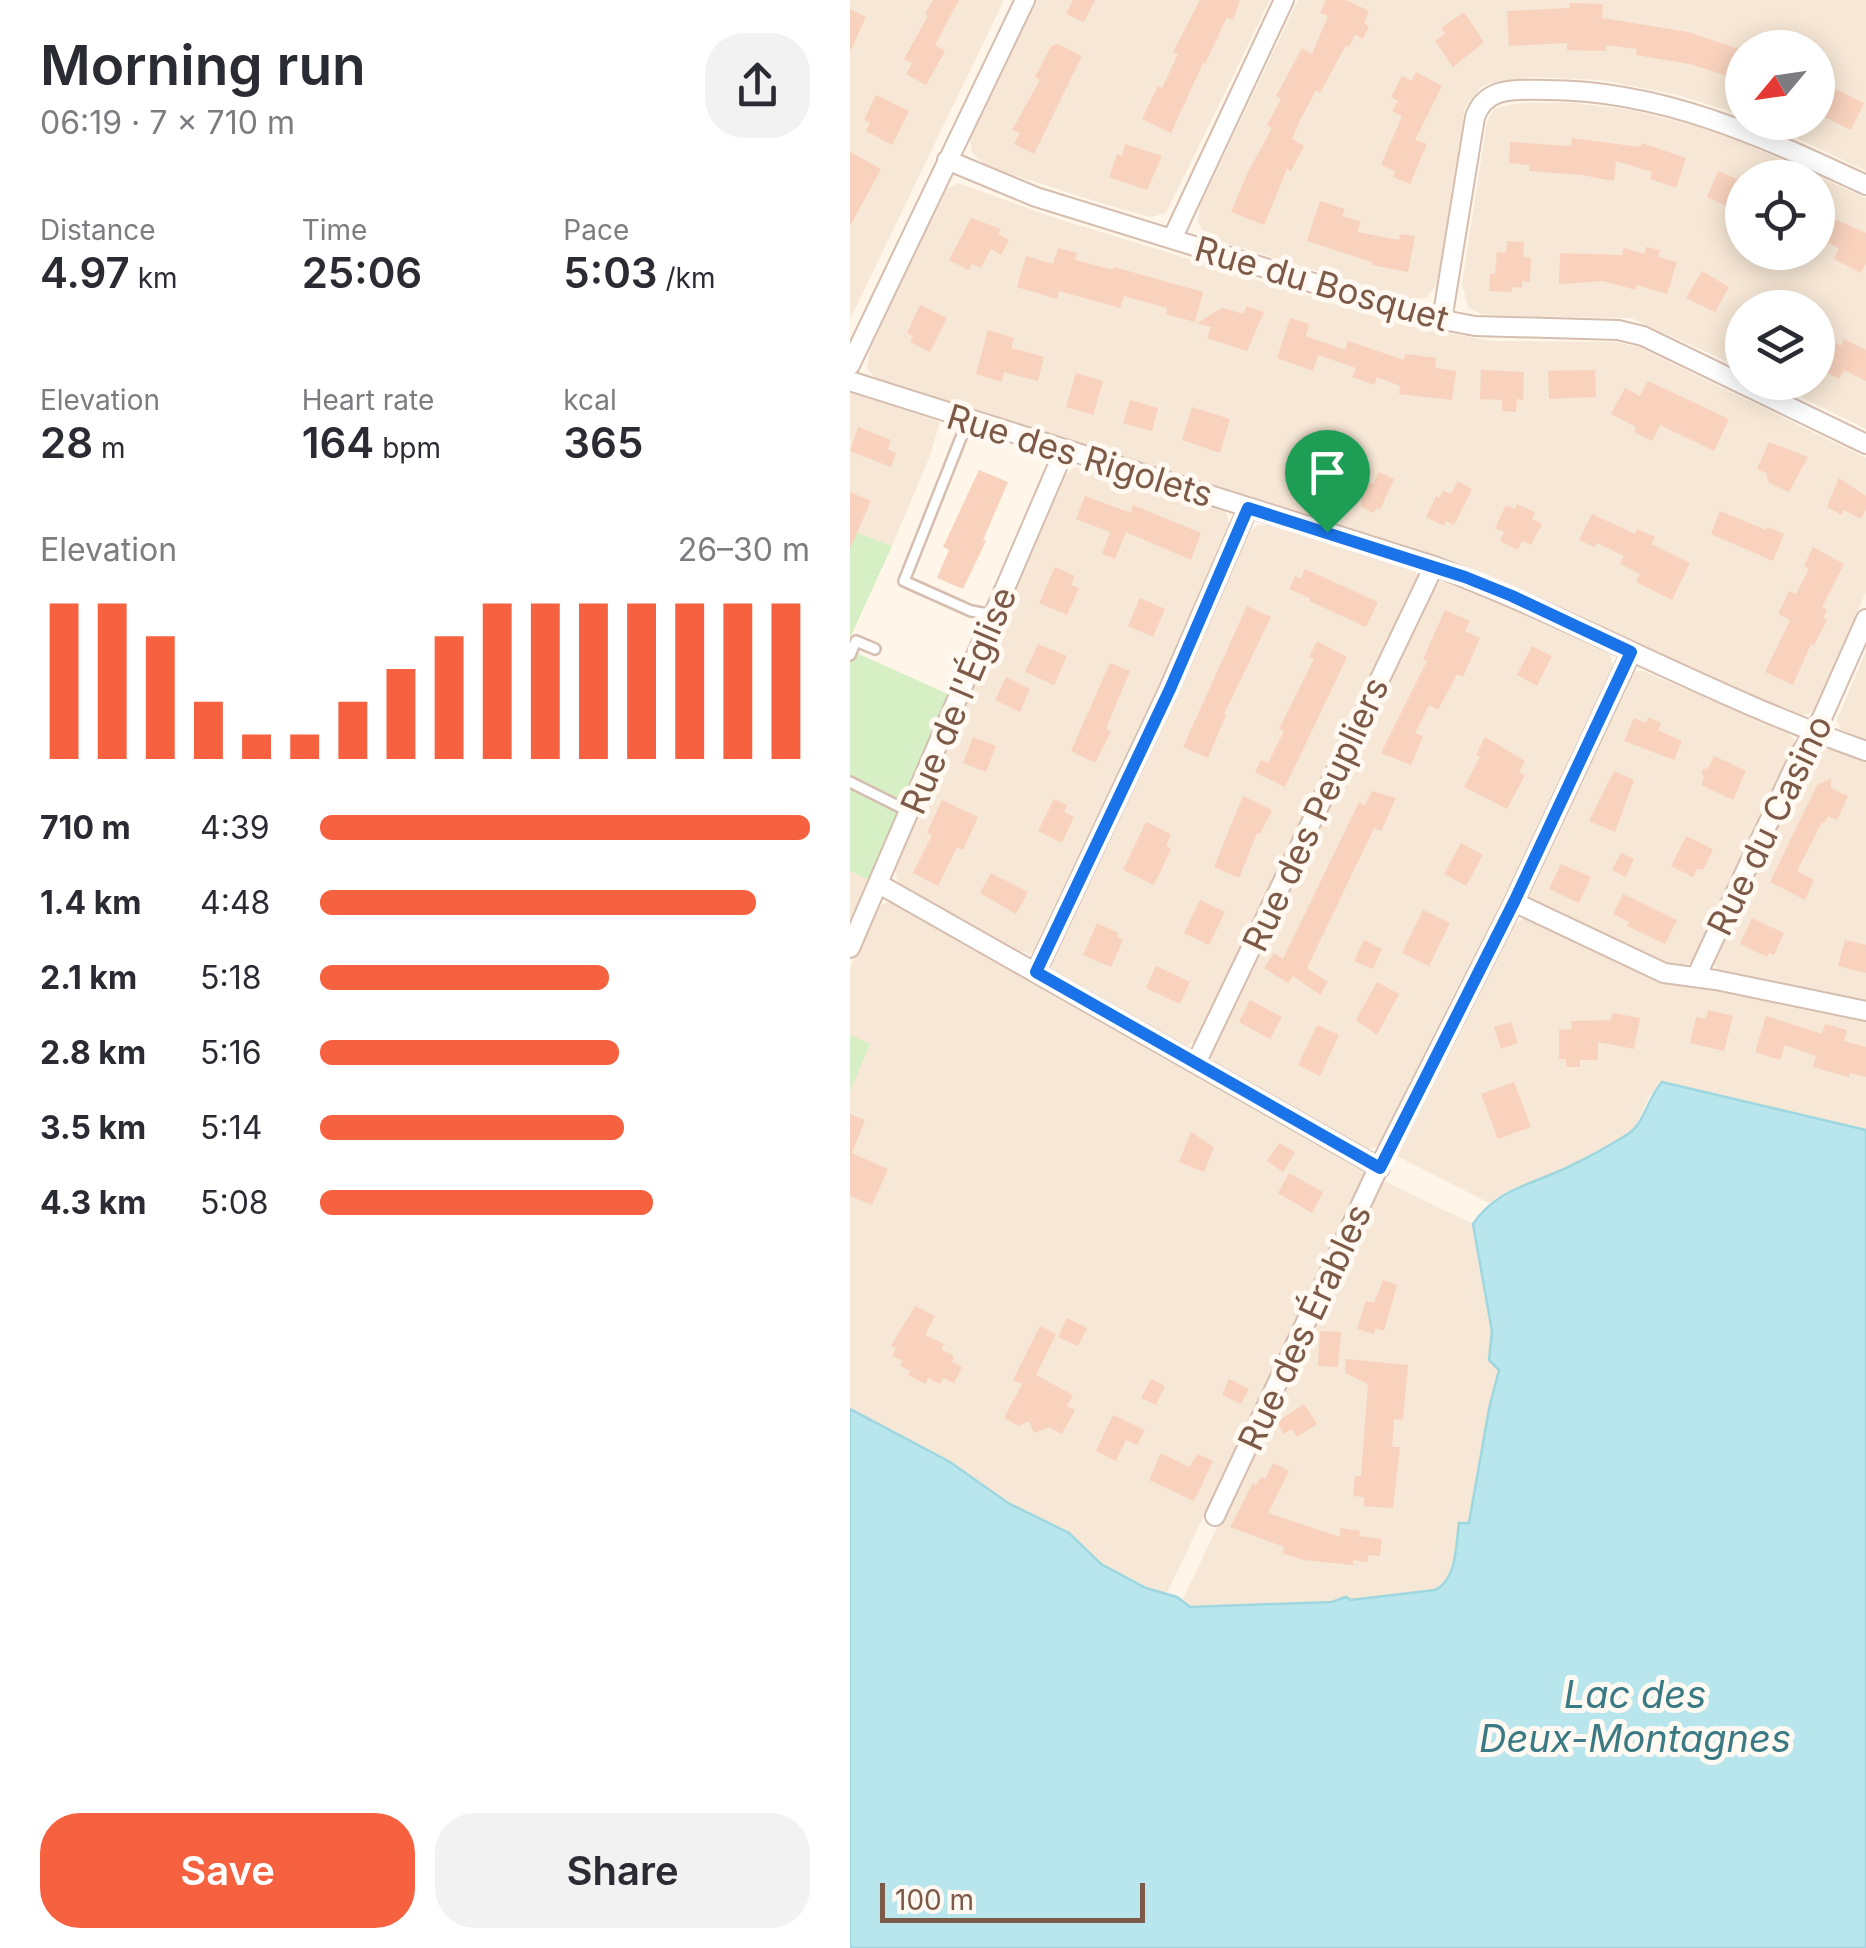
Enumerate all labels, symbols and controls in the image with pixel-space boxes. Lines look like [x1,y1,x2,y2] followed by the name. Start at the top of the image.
[1725,30,1835,140] north arrow
[1725,30,1835,400] map controls
[40,32,366,98] text: Morning run
[705,33,810,138] button: share
[40,103,295,142] text: 06:19 · 7 × 710 m
[1725,160,1835,270] button: locate
[40,213,156,247] text: Distance
[302,213,367,247] text: Time
[563,213,629,247] text: Pace
[1190,227,1454,339] street label: Rue du Bosquet
[40,247,130,298] text: 4.97
[302,247,422,298] text: 25:06
[563,247,658,298] text: 5:03
[130,261,178,295] text: km
[658,261,715,295] text: /km
[1725,290,1835,400] button: layers
[40,383,160,417] text: Elevation
[302,383,434,417] text: Heart rate
[563,383,617,417] text: kcal
[942,395,1218,515] street label: Rue des Rigolets
[40,417,93,468] text: 28
[302,417,374,468] text: 164
[563,417,643,468] text: 365
[1285,430,1370,533] pin
[93,431,125,465] text: m
[374,431,441,465] text: bpm
[1300,445,1355,500] icon: arrive
[40,530,177,569] text: Elevation
[678,530,810,569] text: 26–30 m
[891,580,1025,820] street label: Rue de l'Église
[1233,670,1397,958] street label: Rue des Peupliers
[1698,708,1840,942] street label: Rue du Casino
[40,808,131,847] text: 710 m
[200,808,270,847] text: 4:39
[40,883,141,922] text: 1.4 km
[200,883,270,922] text: 4:48
[40,958,137,997] text: 2.1 km
[200,958,261,997] text: 5:18
[40,1033,146,1072] text: 2.8 km
[200,1033,262,1072] text: 5:16
[40,1108,146,1147] text: 3.5 km
[200,1108,262,1147] text: 5:14
[40,1183,147,1222] text: 4.3 km
[200,1183,269,1222] text: 5:08
[1229,1197,1379,1457] street label: Rue des Érables
[1479,1671,1791,1761] water label: Lac des Deux-Montagnes
[40,1813,415,1928] button: Save
[435,1813,810,1928] button: Share
[880,1878,1145,1922] scale bar
[895,1883,974,1917] text: 100 m

